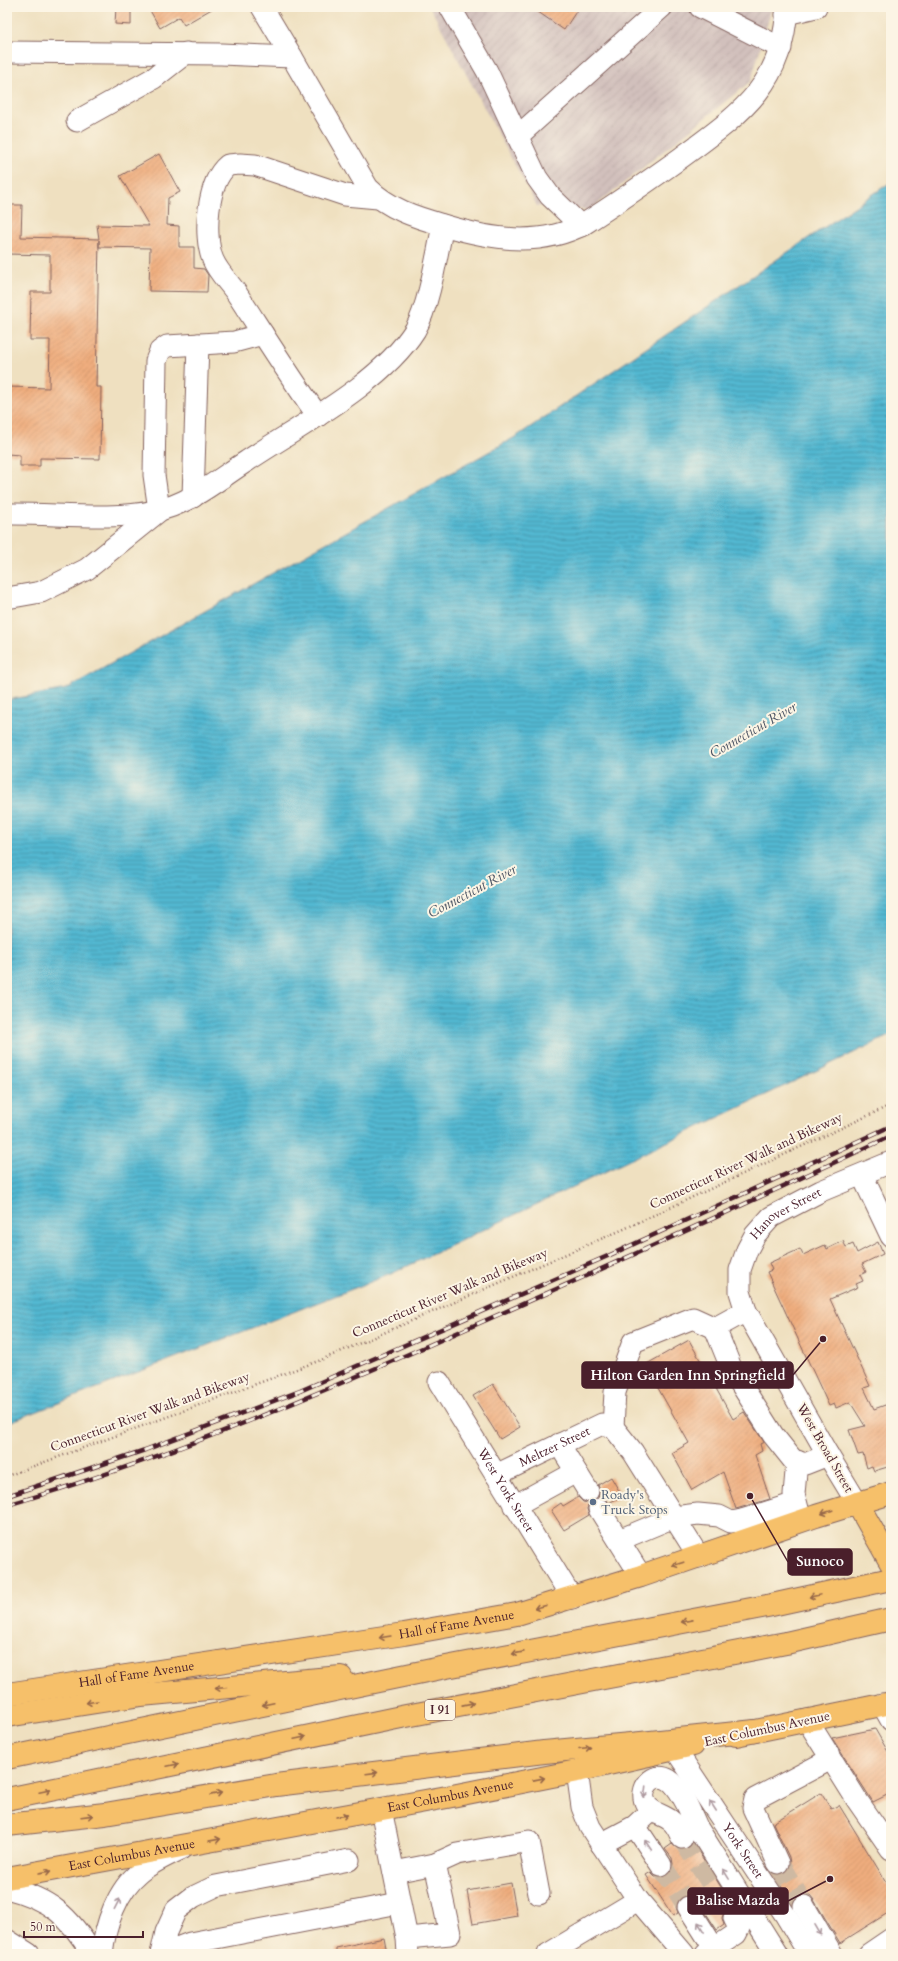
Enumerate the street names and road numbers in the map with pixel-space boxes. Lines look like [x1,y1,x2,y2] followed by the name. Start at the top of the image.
[647,1108,845,1214] street label: Connecticut River Walk and Bikeway
[746,1183,824,1244] street label: Hanover Street
[349,1243,551,1342] street label: Connecticut River Walk and Bikeway
[48,1367,252,1457] street label: Connecticut River Walk and Bikeway
[792,1399,858,1496] street label: West Broad Street
[516,1422,593,1472] street label: Meltzer Street
[472,1444,538,1536] street label: West York Street
[398,1606,516,1644] street label: Hall of Fame Avenue
[77,1657,196,1692] street label: Hall of Fame Avenue
[425,1700,455,1720] road number: I 91
[702,1707,832,1751] street label: East Columbus Avenue
[386,1775,515,1817] street label: East Columbus Avenue
[718,1819,768,1882] street label: York Street
[67,1835,197,1875] street label: East Columbus Avenue

